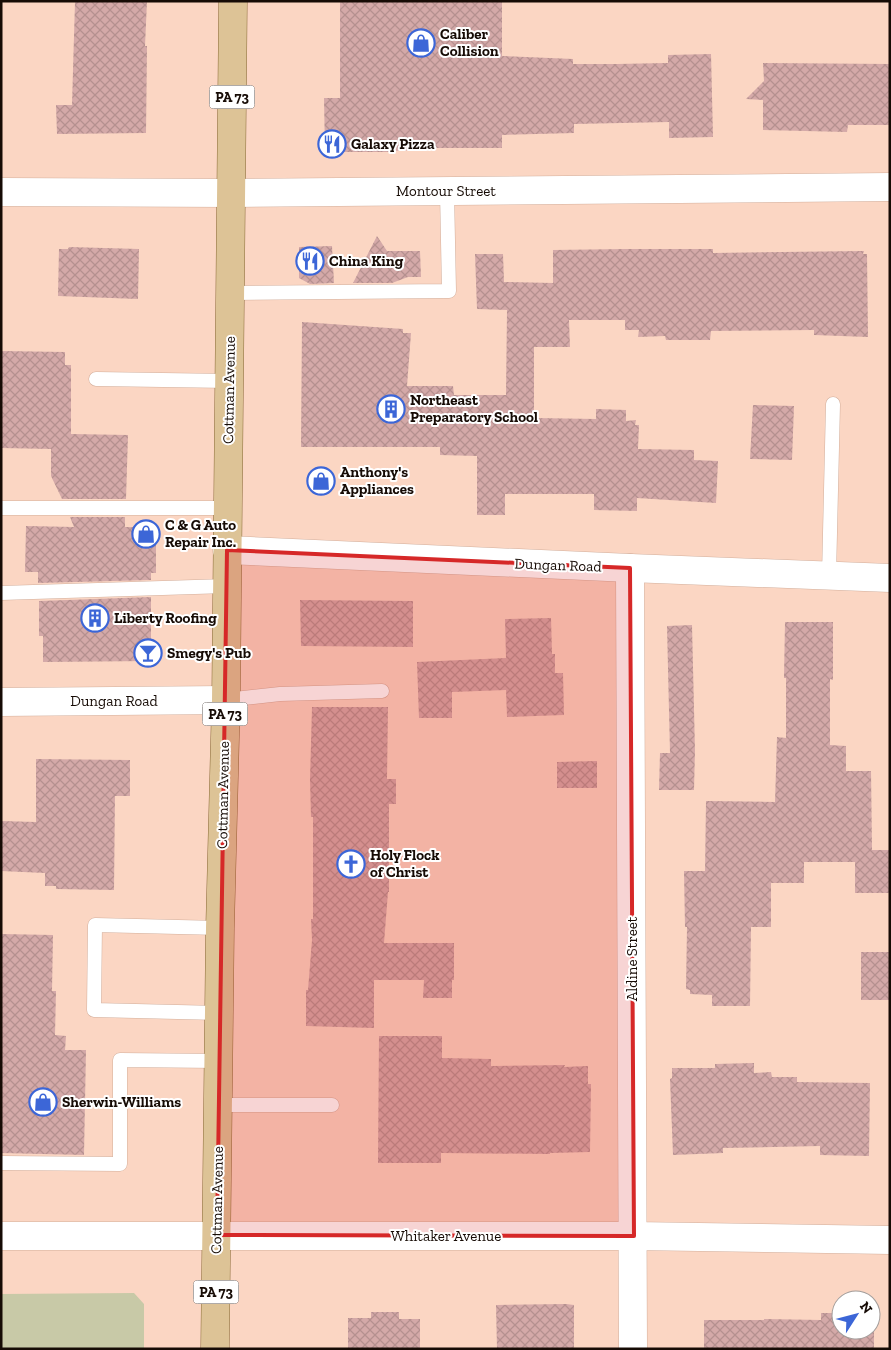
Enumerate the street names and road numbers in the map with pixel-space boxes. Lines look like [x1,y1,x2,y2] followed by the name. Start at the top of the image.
[210,85,254,108] road number: PA 73
[396,182,496,200] street label: Montour Street
[219,336,239,444] street label: Cottman Avenue
[514,554,603,576] street label: Dungan Road
[70,692,158,710] street label: Dungan Road
[202,702,248,726] road number: PA 73
[213,741,233,849] street label: Cottman Avenue
[623,916,641,1001] street label: Aldine Street
[207,1146,227,1254] street label: Cottman Avenue
[391,1227,501,1245] street label: Whitaker Avenue
[194,1280,238,1304] road number: PA 73

